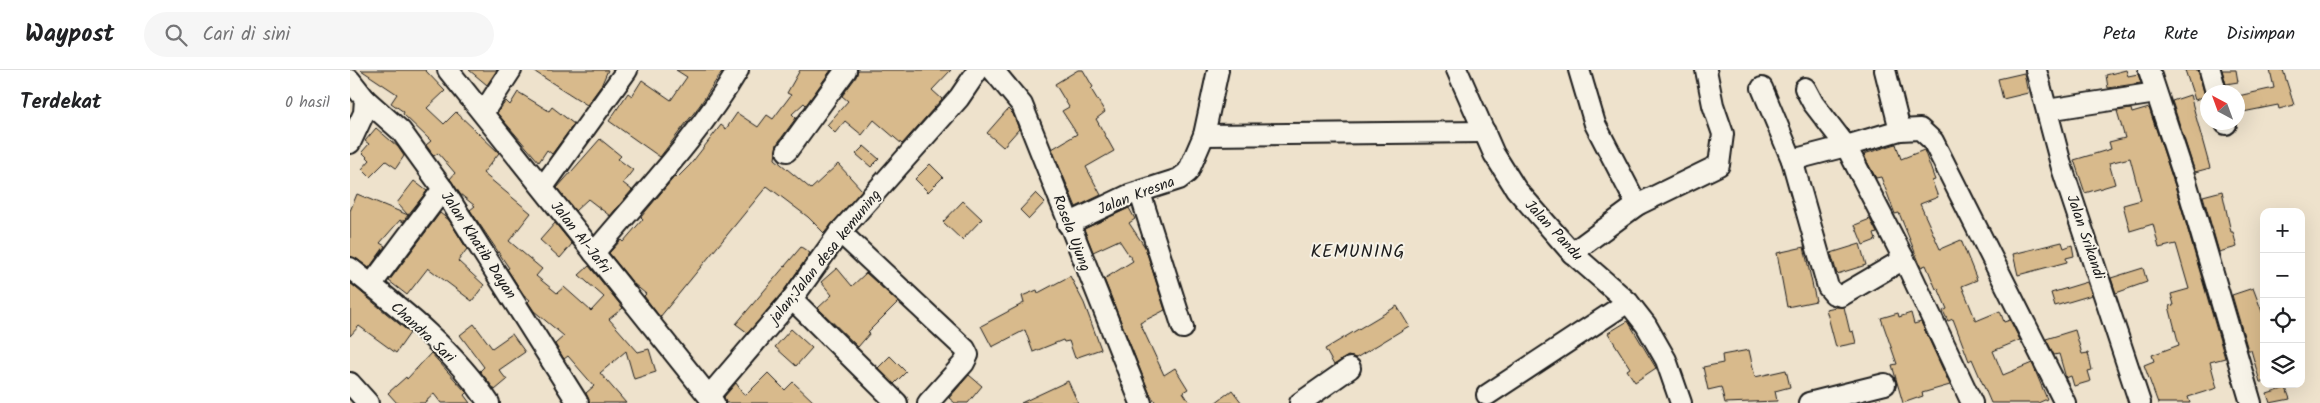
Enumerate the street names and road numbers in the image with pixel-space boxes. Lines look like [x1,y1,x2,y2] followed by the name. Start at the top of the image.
[1094,170,1178,222] street label: Jalan Kresna
[762,184,887,332] street label: jalan;Jalan desa kemuning
[434,187,522,304] street label: Jalan Khatib Dayan
[1045,191,1097,275] street label: Rosela Ujung
[2059,192,2111,284] street label: Jalan Srikandi
[1518,194,1588,267] street label: Jalan Pandu
[544,196,617,280] street label: Jalan Al-Jafri
[384,296,461,370] street label: Chandra Sari

